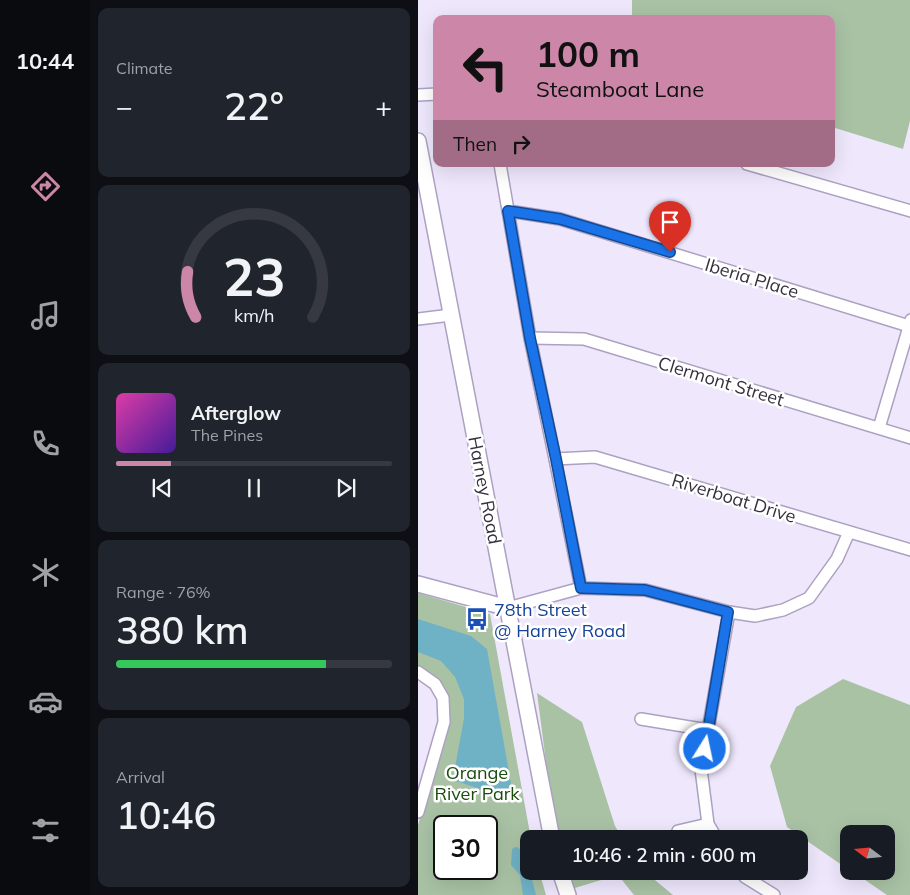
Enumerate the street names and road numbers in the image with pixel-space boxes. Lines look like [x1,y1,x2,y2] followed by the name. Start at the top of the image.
[702,253,802,303] street label: Iberia Place
[655,351,787,411] street label: Clermont Street
[463,434,507,546] street label: Harney Road
[669,468,799,528] street label: Riverboat Drive

